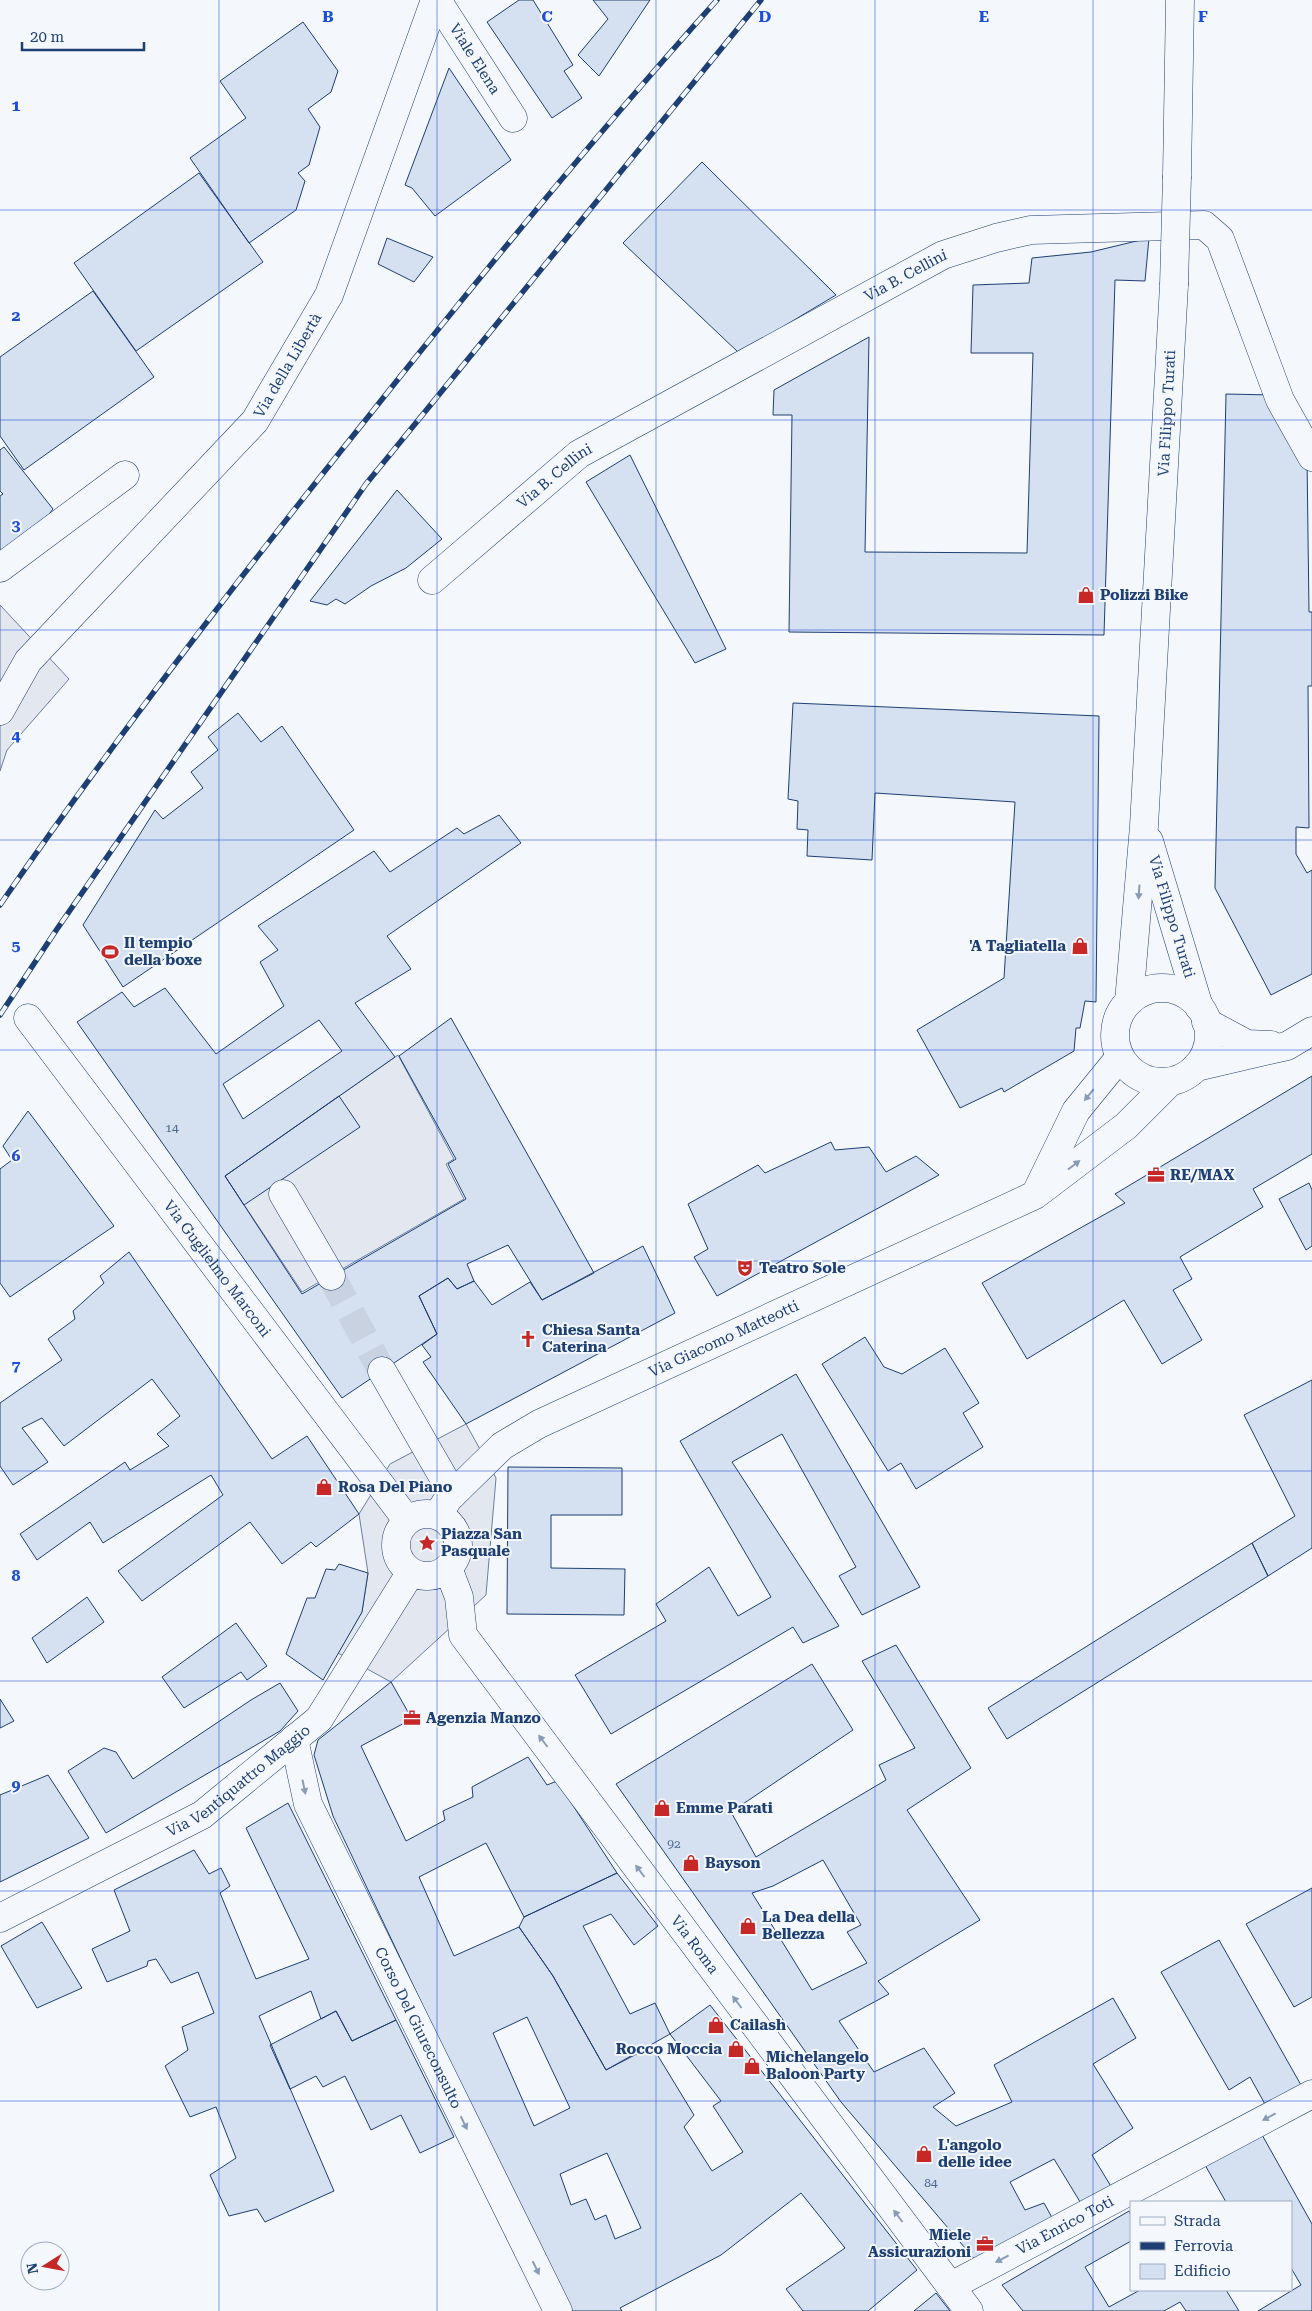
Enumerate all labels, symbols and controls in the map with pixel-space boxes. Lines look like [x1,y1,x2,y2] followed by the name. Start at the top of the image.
[322,7,334,26] text: B
[541,7,553,26] text: C
[759,7,772,26] text: D
[979,7,989,26] text: E
[1198,7,1208,26] text: F
[22,20,145,52] scale bar
[446,20,504,98] street label: Viale Elena
[30,28,65,46] text: 20 m
[12,96,21,115] text: 1
[861,245,949,305] street label: Via B. Cellini
[12,306,21,325] text: 2
[250,310,325,421] street label: Via della Libertà
[1154,349,1179,477] street label: Via Filippo Turati
[513,440,595,512] street label: Via B. Cellini
[12,516,21,535] text: 3
[1076,585,1096,605] shop icon: Polizzi Bike
[1100,586,1188,604] place label: Polizzi Bike
[12,726,21,745] text: 4
[1145,853,1199,980] street label: Via Filippo Turati
[1135,884,1143,900] one-way arrow
[124,934,202,969] place label: Il tempio della boxe
[12,936,21,955] text: 5
[1070,936,1090,956] shop icon: 'A Tagliatella
[969,937,1066,955] place label: 'A Tagliatella
[100,942,120,962] sports icon: Il tempio della boxe
[1084,1088,1095,1101] one-way arrow
[165,1121,179,1135] house number: 14
[12,1146,21,1165] text: 6
[1067,1160,1080,1171] one-way arrow
[1146,1165,1166,1185] office icon: RE/MAX
[1170,1166,1235,1184] place label: RE/MAX
[160,1197,275,1341] street label: Via Guglielmo Marconi
[735,1258,755,1278] theatre icon: Teatro Sole
[759,1259,846,1277] place label: Teatro Sole
[646,1296,802,1381] street label: Via Giacomo Matteotti
[542,1321,640,1356] place label: Chiesa Santa Caterina
[518,1329,538,1349] church icon: Chiesa Santa Caterina
[12,1356,21,1375] text: 7
[314,1477,334,1497] shop icon: Rosa Del Piano
[338,1478,453,1496] place label: Rosa Del Piano
[441,1525,522,1560] place label: Piazza San Pasquale
[417,1533,437,1553] place icon: Piazza San Pasquale
[12,1566,21,1585] text: 8
[402,1708,422,1728] office icon: Agenzia Manzo
[426,1709,541,1727] place label: Agenzia Manzo
[163,1721,314,1841] street label: Via Ventiquattro Maggio
[537,1735,548,1748] one-way arrow
[12,1776,21,1795] text: 9
[300,1780,308,1795] one-way arrow
[652,1798,672,1818] shop icon: Emme Parati
[676,1799,773,1817] place label: Emme Parati
[667,1837,681,1851] house number: 92
[681,1853,701,1873] shop icon: Bayson
[705,1854,761,1872] place label: Bayson
[635,1864,645,1878] one-way arrow
[762,1908,855,1943] place label: La Dea della Bellezza
[667,1912,722,1977] street label: Via Roma
[738,1916,758,1936] shop icon: La Dea della Bellezza
[371,1944,466,2111] street label: Corso Del Giureconsulto
[732,1996,743,2009] one-way arrow
[706,2015,726,2035] shop icon: Cailash
[730,2016,786,2034] place label: Cailash
[726,2039,746,2059] shop icon: Rocco Moccia
[616,2040,722,2058] place label: Rocco Moccia
[766,2048,869,2083] place label: Michelangelo Baloon Party
[742,2056,762,2076] shop icon: Michelangelo Baloon Party
[1262,2113,1276,2121] one-way arrow
[460,2116,468,2130] one-way arrow
[938,2136,1012,2171] place label: L'angolo delle idee
[914,2144,934,2164] shop icon: L'angolo delle idee
[924,2176,938,2190] house number: 84
[1013,2192,1117,2259] street label: Via Enrico Toti
[1130,2201,1292,2291] legend
[893,2209,903,2223] one-way arrow
[1174,2212,1221,2230] text: Strada
[868,2226,971,2261] place label: Miele Assicurazioni
[975,2234,995,2254] office icon: Miele Assicurazioni
[1174,2237,1233,2255] text: Ferrovia
[20,2241,70,2291] north arrow
[994,2255,1009,2263] one-way arrow
[23,2261,41,2275] text: N
[532,2261,541,2276] one-way arrow
[1174,2262,1231,2280] text: Edificio

